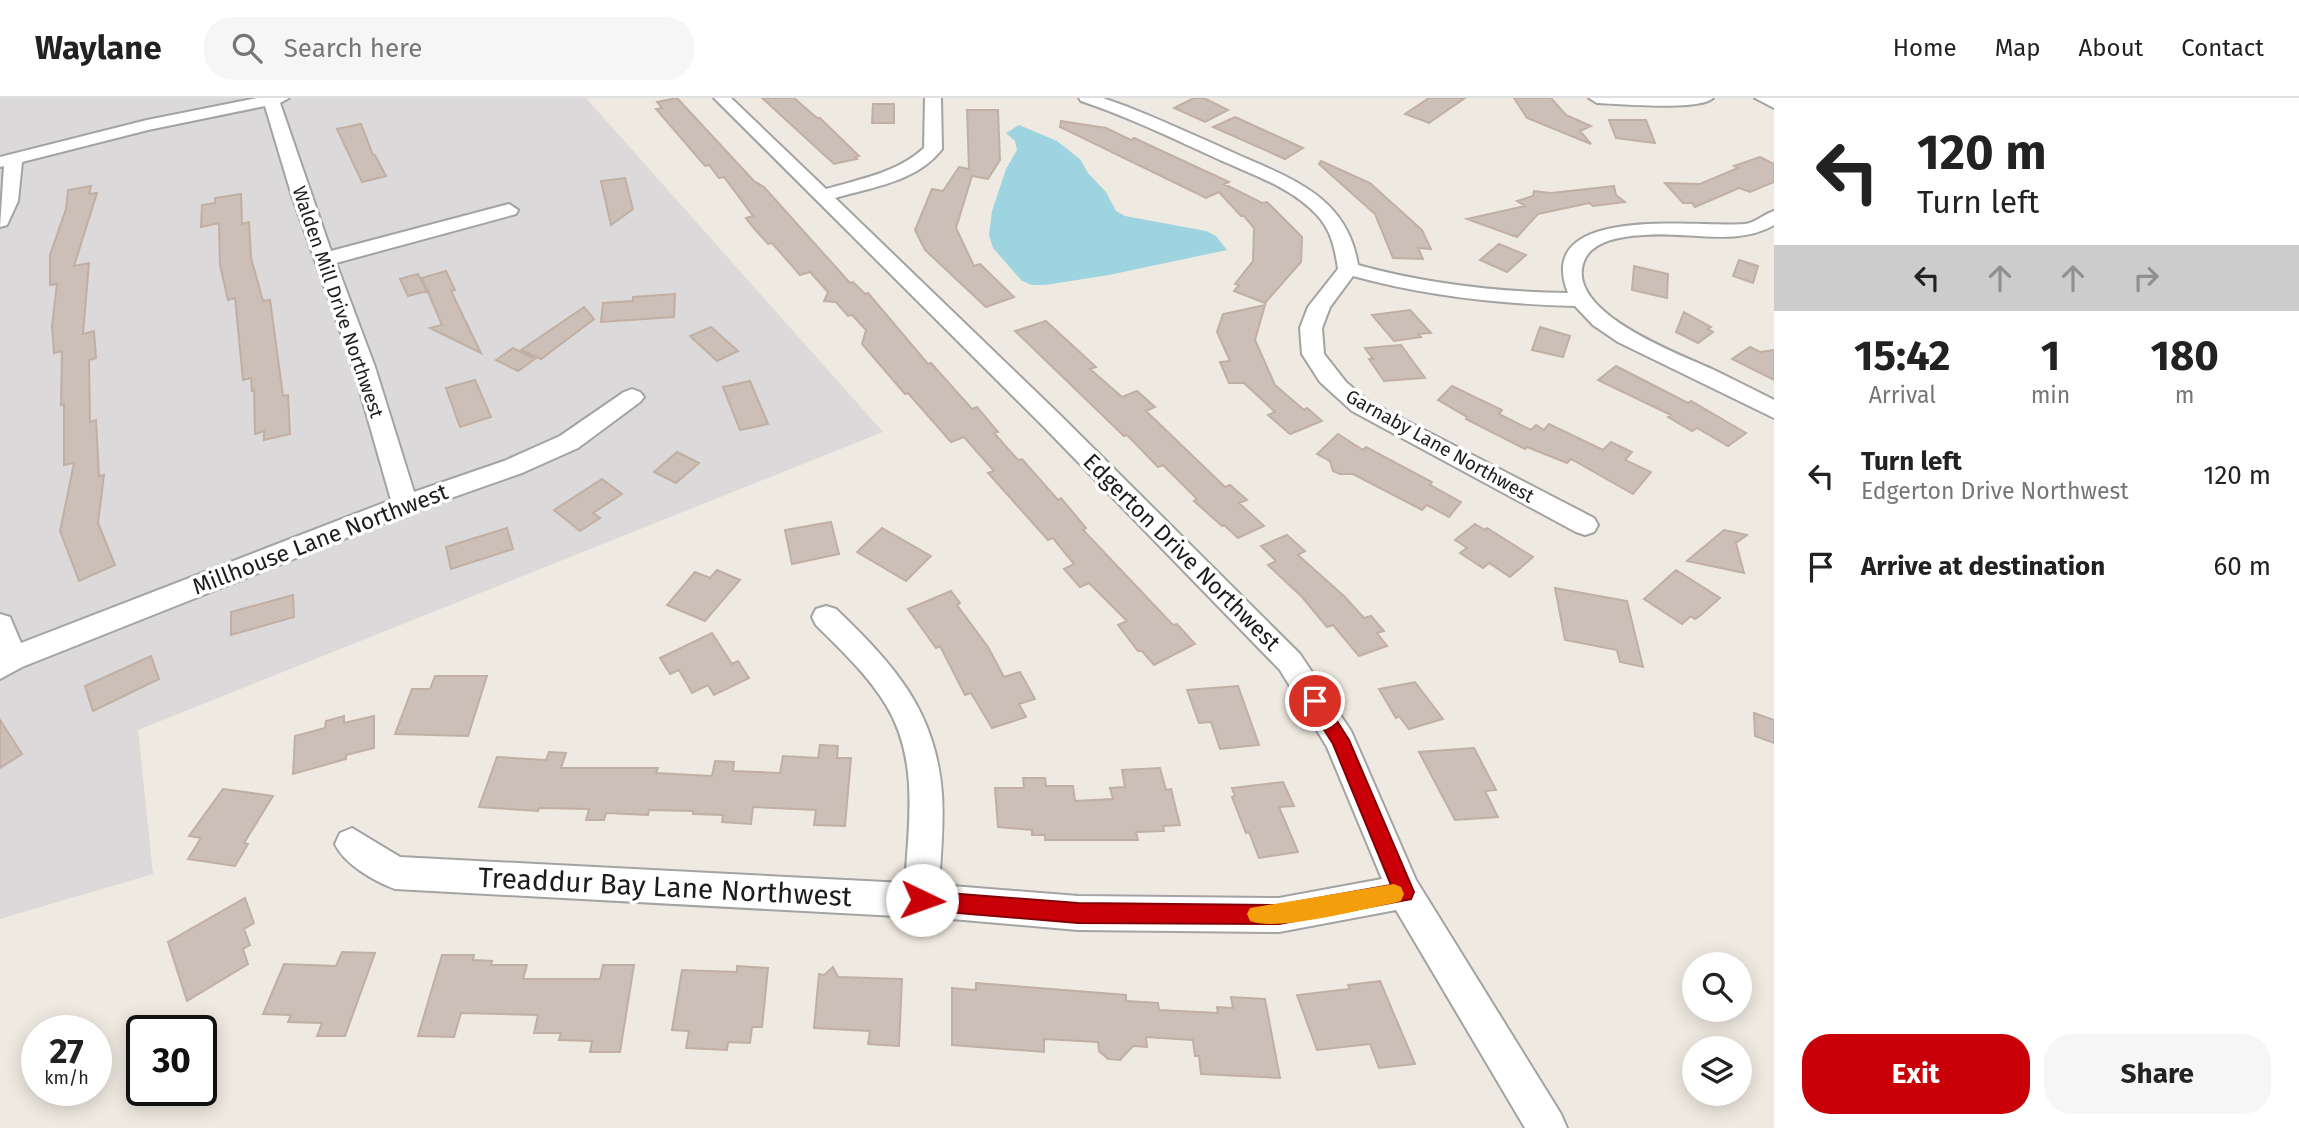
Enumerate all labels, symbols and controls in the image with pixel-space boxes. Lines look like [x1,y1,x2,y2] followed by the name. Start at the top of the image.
[204,17,694,80] search box
[35,28,162,68] text: Waylane
[228,29,266,67] icon: search
[284,33,423,64] text: Search here
[1893,34,1957,62] text: Home
[1995,34,2041,62] text: Map
[2079,34,2143,62] text: About
[2181,34,2264,62] text: Contact
[1917,123,2047,182] text: 120 m
[1802,126,1893,217] icon: left
[287,183,389,421] street label: Walden Mill Drive Northwest
[1917,183,2039,221] text: Turn left
[1908,259,1946,297] icon: left
[1981,259,2019,297] icon: ahead
[2054,259,2092,297] icon: ahead
[2127,259,2165,297] icon: right
[1854,331,1951,381] text: 15:42
[2041,331,2060,381] text: 1
[2150,331,2219,381] text: 180
[1869,381,1936,409] text: Arrival
[2031,381,2070,409] text: min
[2175,381,2195,409] text: m
[1342,385,1538,508] street label: Garnaby Lane Northwest
[1861,446,1962,477] text: Turn left
[1078,448,1287,657] street label: Edgerton Drive Northwest
[1802,457,1840,495] icon: left
[2203,460,2271,491] text: 120 m
[188,477,452,601] street label: Millhouse Lane Northwest
[1861,477,2128,505] text: Edgerton Drive Northwest
[1802,548,1840,586] icon: arrive
[1861,551,2105,582] text: Arrive at destination
[2213,551,2271,582] text: 60 m
[1285,671,1345,731] pin
[1296,682,1334,720] icon: arrive
[477,861,854,913] street label: Treaddur Bay Lane Northwest
[885,863,959,937] position arrow
[1682,952,1752,1106] map controls
[1682,952,1752,1022] button: search
[126,1015,217,1106] speed limit sign: 30
[49,1030,84,1072] text: 27
[1802,1034,2030,1114] button: Exit
[2044,1034,2271,1114] button: Share
[1682,1036,1752,1106] button: layers
[44,1067,89,1089] text: km/h

